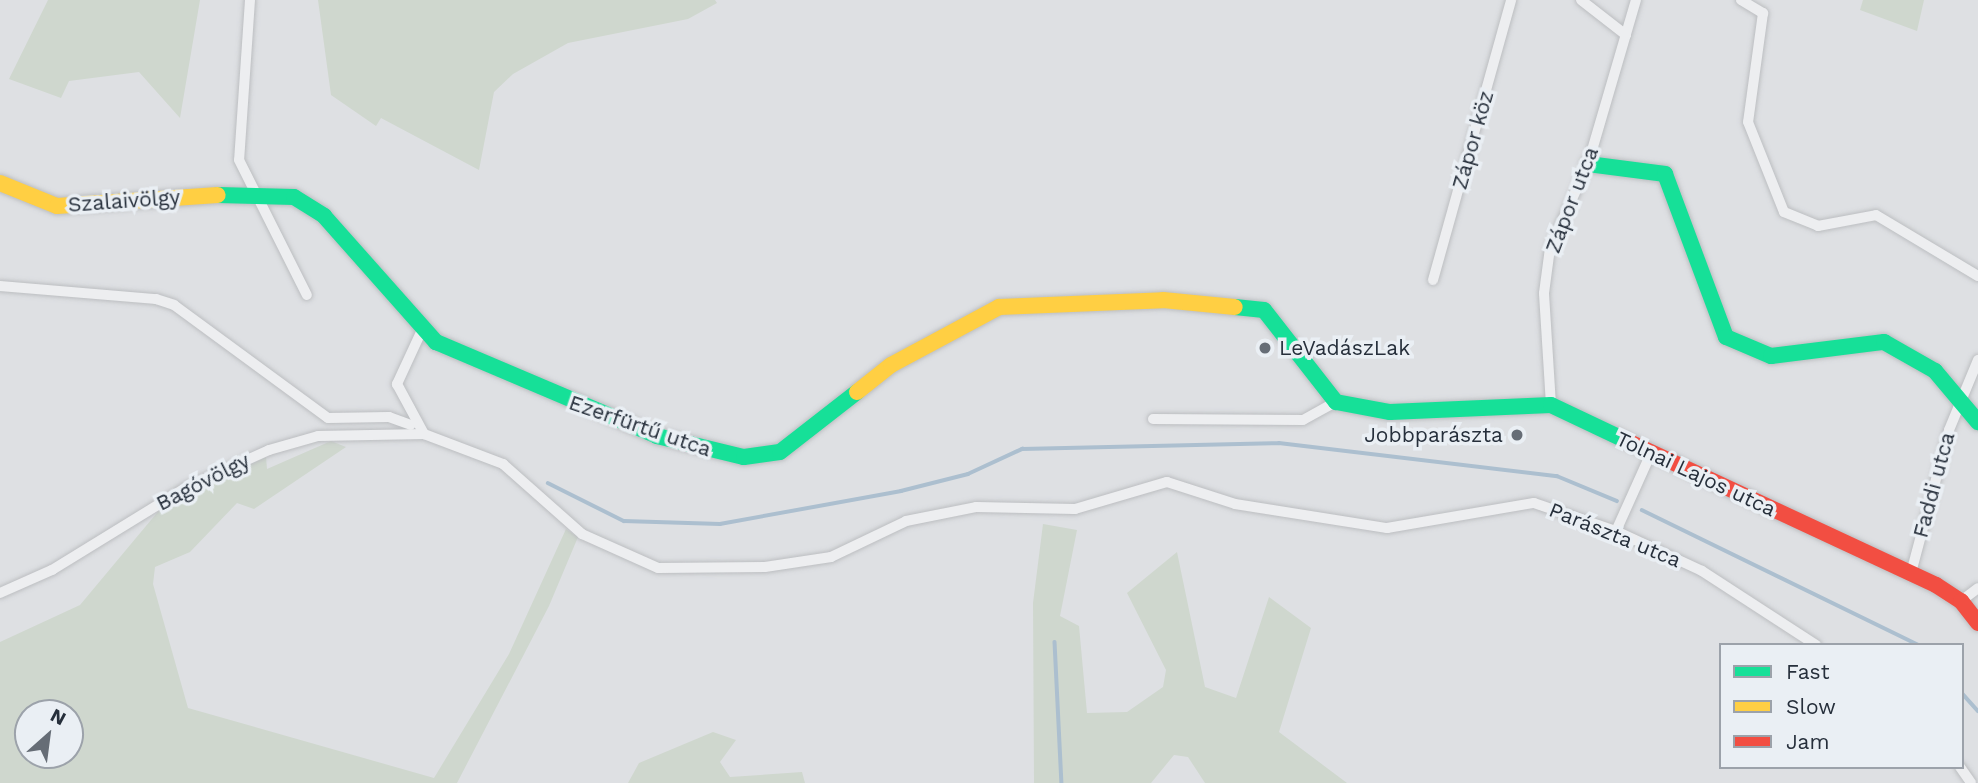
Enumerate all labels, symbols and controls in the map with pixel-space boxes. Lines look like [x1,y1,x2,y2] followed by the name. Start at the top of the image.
[1447,88,1499,192] street label: Zápor köz
[1540,143,1604,257] street label: Zápor utca
[67,185,181,217] street label: Szalaivölgy
[1279,335,1410,361] place label: LeVadászLak
[1257,340,1273,356] marker: LeVadászLak
[566,390,714,462] street label: Ezerfürtű utca
[1364,422,1503,448] place label: Jobbparászta
[1612,426,1780,522] street label: Tolnai Lajos utca
[1509,427,1525,443] marker: Jobbparászta
[1908,430,1960,540] street label: Faddi utca
[152,448,254,516] street label: Bagóvölgy
[1545,497,1685,573] street label: Parászta utca
[1719,643,1964,769] legend
[1786,659,1830,684] text: Fast
[1786,694,1836,719] text: Slow
[14,699,84,769] north arrow
[47,703,70,730] text: N
[1786,729,1829,754] text: Jam

